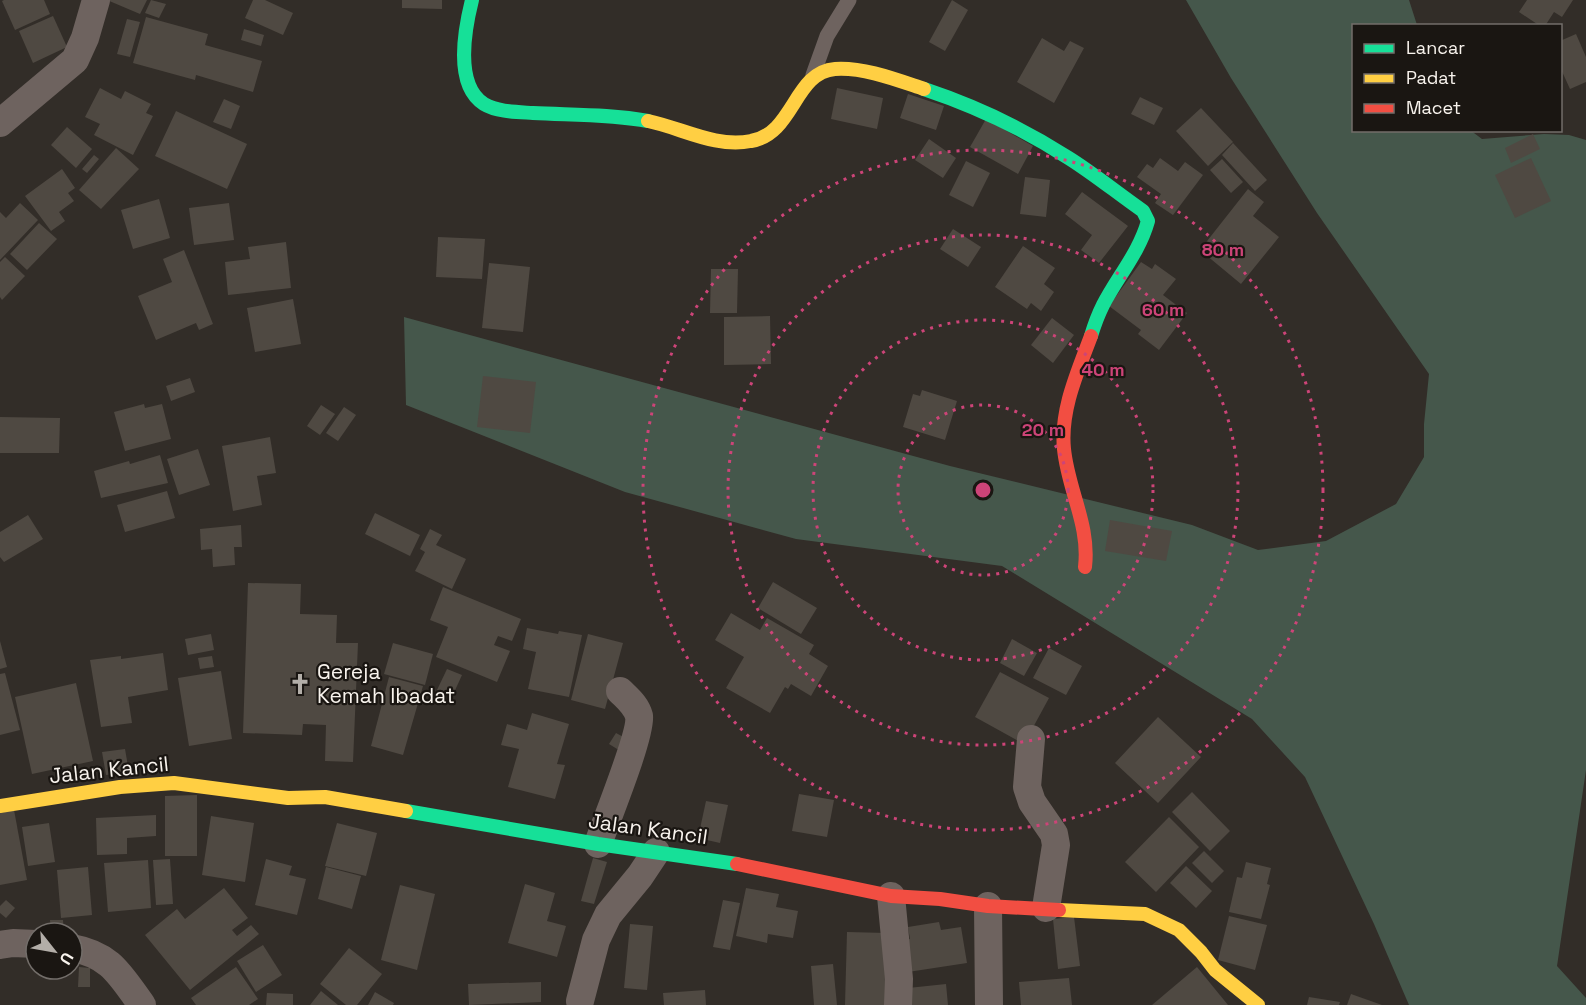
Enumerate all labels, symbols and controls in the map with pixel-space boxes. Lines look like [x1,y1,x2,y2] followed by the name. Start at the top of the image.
[1352,24,1562,132] legend
[1406,36,1465,59] text: Lancar
[1406,66,1456,89] text: Padat
[1406,96,1461,119] text: Macet
[1202,238,1244,261] text: 80 m
[1142,298,1184,321] text: 60 m
[1081,358,1125,381] text: 40 m
[1022,418,1064,441] text: 20 m
[973,480,993,500] centre of rings
[317,658,455,709] place label: Gereja Kemah Ibadat
[288,672,312,696] church icon: Gereja Kemah Ibadat
[48,750,170,789] street label: Jalan Kancil
[587,807,709,850] street label: Jalan Kancil
[24,921,84,981] north arrow
[55,948,78,968] text: U

